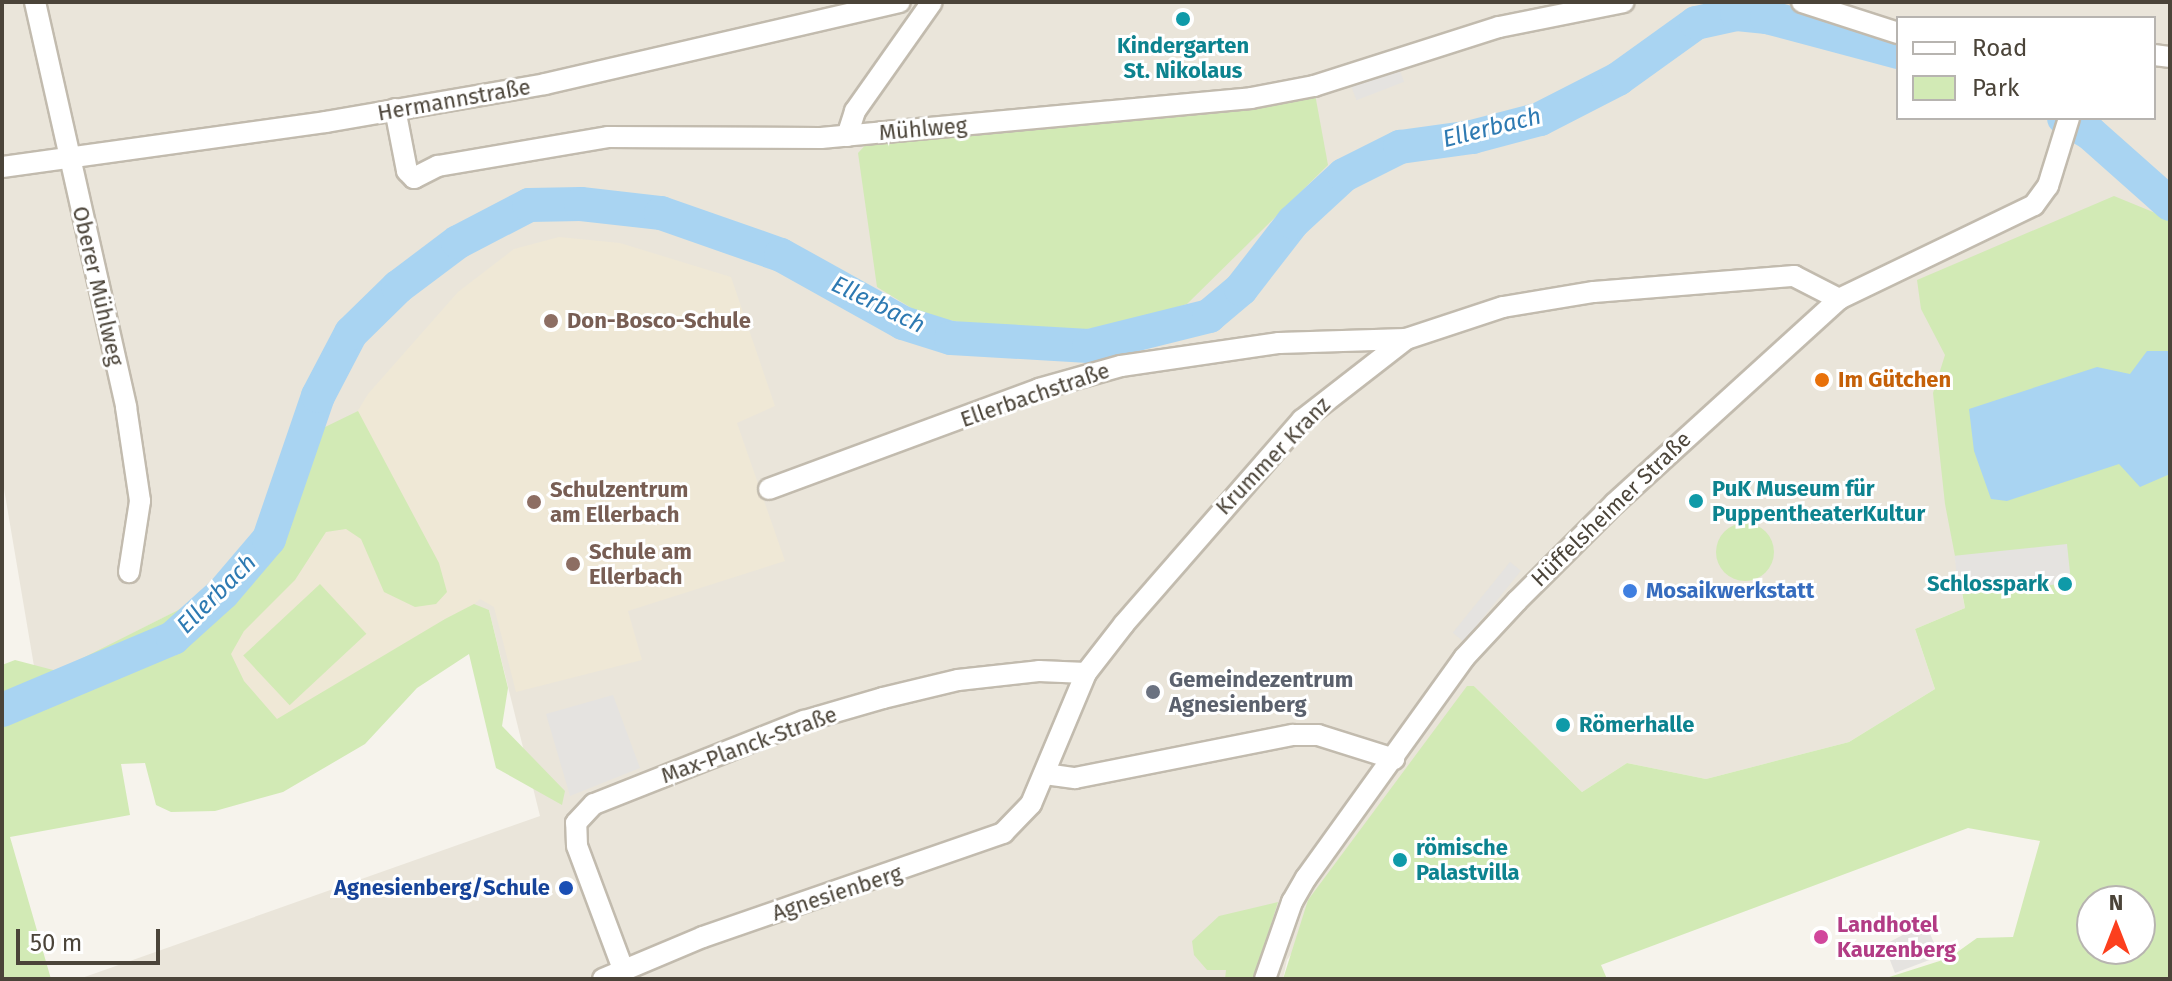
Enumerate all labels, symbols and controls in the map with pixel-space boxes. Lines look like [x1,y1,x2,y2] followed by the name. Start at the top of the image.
[1174,10,1192,28] marker: Kindergarten St. Nikolaus
[1896,16,2156,120] legend
[1117,32,1249,84] place label: Kindergarten St. Nikolaus
[1972,34,2027,62] text: Road
[375,74,533,126] street label: Hermannstraße
[1972,74,2019,102] text: Park
[1440,102,1544,154] water label: Ellerbach
[878,112,968,146] street label: Mühlweg
[67,204,129,368] street label: Oberer Mühlweg
[826,270,930,340] water label: Ellerbach
[567,308,751,334] place label: Don-Bosco-Schule
[542,312,560,330] marker: Don-Bosco-Schule
[957,357,1113,433] street label: Ellerbachstraße
[1838,367,1951,393] place label: Im Gütchen
[1813,371,1831,389] marker: Im Gütchen
[1210,392,1336,520] street label: Krummer Kranz
[1526,426,1696,592] street label: Hüffelsheimer Straße
[1712,475,1925,526] place label: PuK Museum für PuppentheaterKultur
[550,476,688,528] place label: Schulzentrum am Ellerbach
[1687,492,1705,510] marker: PuK Museum für PuppentheaterKultur
[525,493,543,511] marker: Schulzentrum am Ellerbach
[589,538,692,590] place label: Schule am Ellerbach
[171,548,263,640] water label: Ellerbach
[564,555,582,573] marker: Schule am Ellerbach
[1927,571,2049,597] place label: Schlosspark
[2056,575,2074,593] marker: Schlosspark
[1646,578,1814,604] place label: Mosaikwerkstatt
[1621,582,1639,600] marker: Mosaikwerkstatt
[1169,666,1353,718] place label: Gemeindezentrum Agnesienberg
[1144,683,1162,701] marker: Gemeindezentrum Agnesienberg
[657,701,841,789] street label: Max-Planck-Straße
[1579,712,1694,738] place label: Römerhalle
[1554,716,1572,734] marker: Römerhalle
[1416,834,1520,886] place label: römische Palastvilla
[1391,851,1409,869] marker: römische Palastvilla
[769,860,905,926] street label: Agnesienberg
[334,875,550,901] place label: Agnesienberg/Schule
[557,879,575,897] marker: Agnesienberg/Schule
[2076,885,2156,965] north arrow
[2109,889,2123,916] text: N
[1837,911,1956,962] place label: Landhotel Kauzenberg
[20,913,164,963] scale bar
[1812,928,1830,946] marker: Landhotel Kauzenberg
[30,929,82,957] text: 50 m

